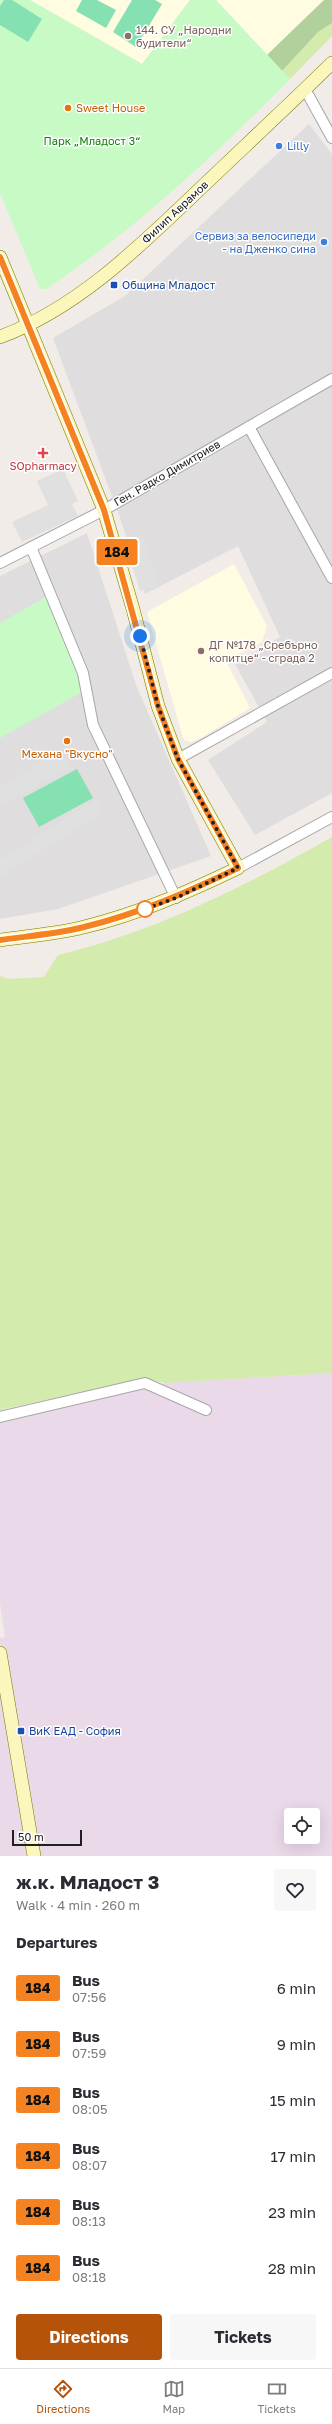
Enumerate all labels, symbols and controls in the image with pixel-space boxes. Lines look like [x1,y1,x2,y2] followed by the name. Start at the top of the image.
[136,23,231,49] place label: 144. СУ „Народни будители“
[123,31,133,41] marker: 144. СУ „Народни будители“
[76,101,145,114] place label: Sweet House
[63,103,73,113] marker: Sweet House
[43,134,141,147] park label: Парк „Младост 3“
[287,139,309,152] place label: Lilly
[274,141,284,151] marker: Lilly
[139,178,211,246] street label: Филип Аврамов
[195,229,316,255] place label: Сервиз за велосипеди - на Дженко сина
[319,237,329,247] marker: Сервиз за велосипеди - на Дженко сина
[122,278,216,291] place label: Община Младост
[109,280,119,290] marker: Община Младост
[111,437,222,508] street label: Ген. Радко Димитриев
[38,448,48,458] marker: SOpharmacy
[9,459,77,472] place label: SOpharmacy
[94,539,140,565] line badge: 184
[105,543,129,560] text: 184
[130,626,150,646] your location
[209,638,318,664] place label: ДГ №178 „Сребърно копитце“ - сграда 2
[196,646,206,656] marker: ДГ №178 „Сребърно копитце“ - сграда 2
[62,736,72,746] marker: Механа "Вкусно"
[22,747,112,760] place label: Механа "Вкусно"
[136,900,154,918] unlabelled marker
[29,1724,121,1737] place label: ВиК ЕАД - София
[16,1726,26,1736] marker: ВиК ЕАД - София
[284,1808,320,1844] map controls
[284,1808,320,1844] button: locate
[12,1828,82,1847] scale bar
[18,1830,44,1843] text: 50 m
[274,1869,316,1911] button: heart
[16,1870,159,1893] text: ж.к. Младост 3
[16,1897,140,1913] text: Walk · 4 min · 260 m
[16,1933,97,1951] text: Departures
[72,1971,100,1989] text: Bus
[26,1979,50,1996] text: 184
[277,1979,316,1997] text: 6 min
[72,1989,106,2005] text: 07:56
[72,2027,100,2045] text: Bus
[26,2035,50,2052] text: 184
[277,2035,316,2053] text: 9 min
[72,2045,106,2061] text: 07:59
[72,2083,100,2101] text: Bus
[26,2091,50,2108] text: 184
[270,2091,316,2109] text: 15 min
[72,2101,108,2117] text: 08:05
[72,2139,100,2157] text: Bus
[26,2147,50,2164] text: 184
[271,2147,316,2165] text: 17 min
[72,2157,107,2173] text: 08:07
[72,2195,100,2213] text: Bus
[26,2203,50,2220] text: 184
[268,2203,316,2221] text: 23 min
[72,2213,106,2229] text: 08:13
[72,2251,100,2269] text: Bus
[26,2259,50,2276] text: 184
[268,2259,316,2277] text: 28 min
[72,2269,106,2285] text: 08:18
[16,2314,162,2360] button: Directions
[170,2314,316,2360] button: Tickets
[36,2378,90,2415] tab: Directions
[162,2378,185,2415] tab: Map
[257,2378,296,2415] tab: Tickets

